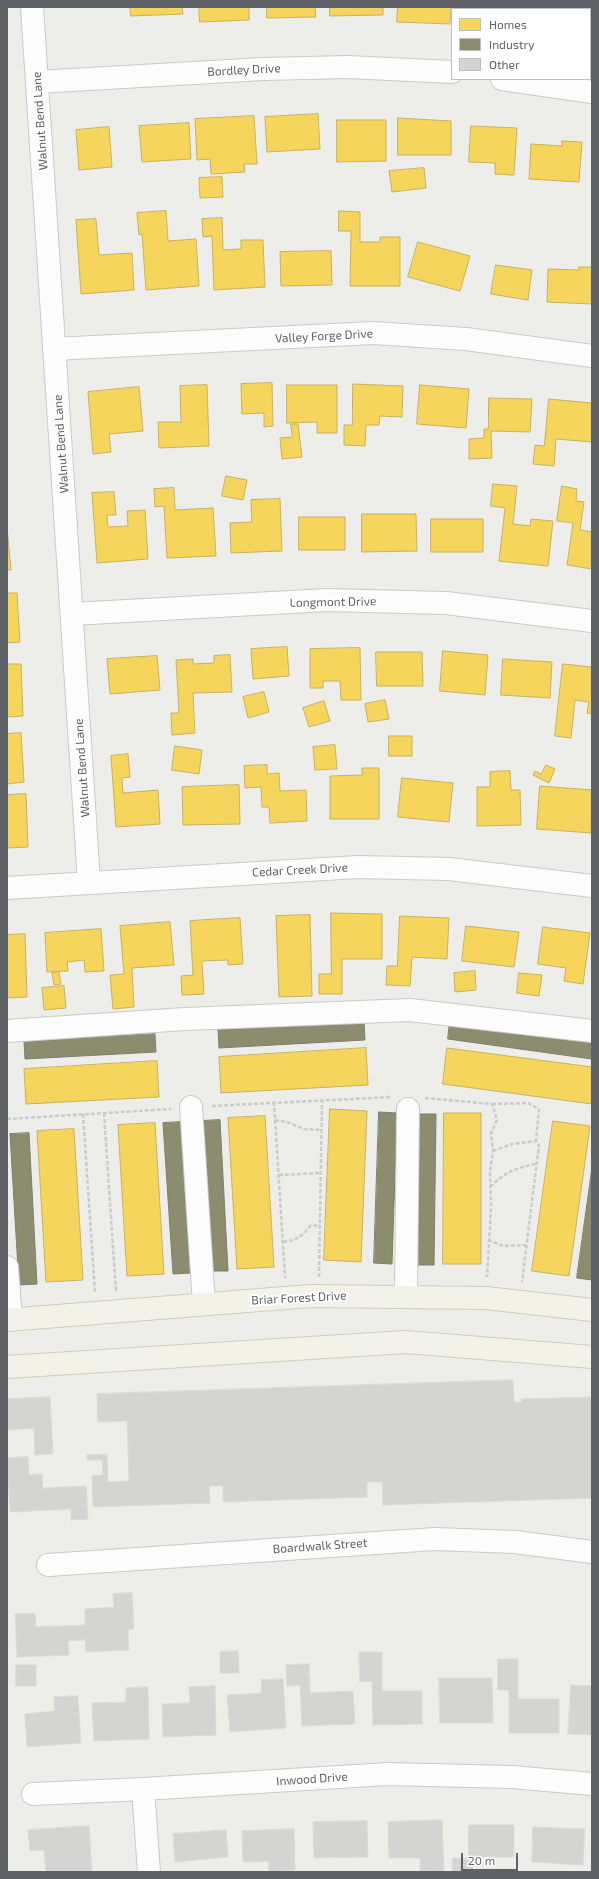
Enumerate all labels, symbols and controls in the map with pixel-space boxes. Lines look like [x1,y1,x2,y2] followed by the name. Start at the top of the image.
[451,8,591,80] legend
[489,17,527,31] text: Homes
[489,37,535,51] text: Industry
[489,57,520,71] text: Other
[207,61,281,79] street label: Bordley Drive
[29,71,51,171] street label: Walnut Bend Lane
[275,326,373,346] street label: Valley Forge Drive
[50,394,72,494] street label: Walnut Bend Lane
[290,594,376,610] street label: Longmont Drive
[71,718,93,818] street label: Walnut Bend Lane
[252,860,348,880] street label: Cedar Creek Drive
[251,1288,347,1308] street label: Briar Forest Drive
[272,1536,368,1556] street label: Boardwalk Street
[276,1769,348,1789] street label: Inwood Drive
[463,1845,520,1871] scale bar
[468,1853,495,1867] text: 20 m

